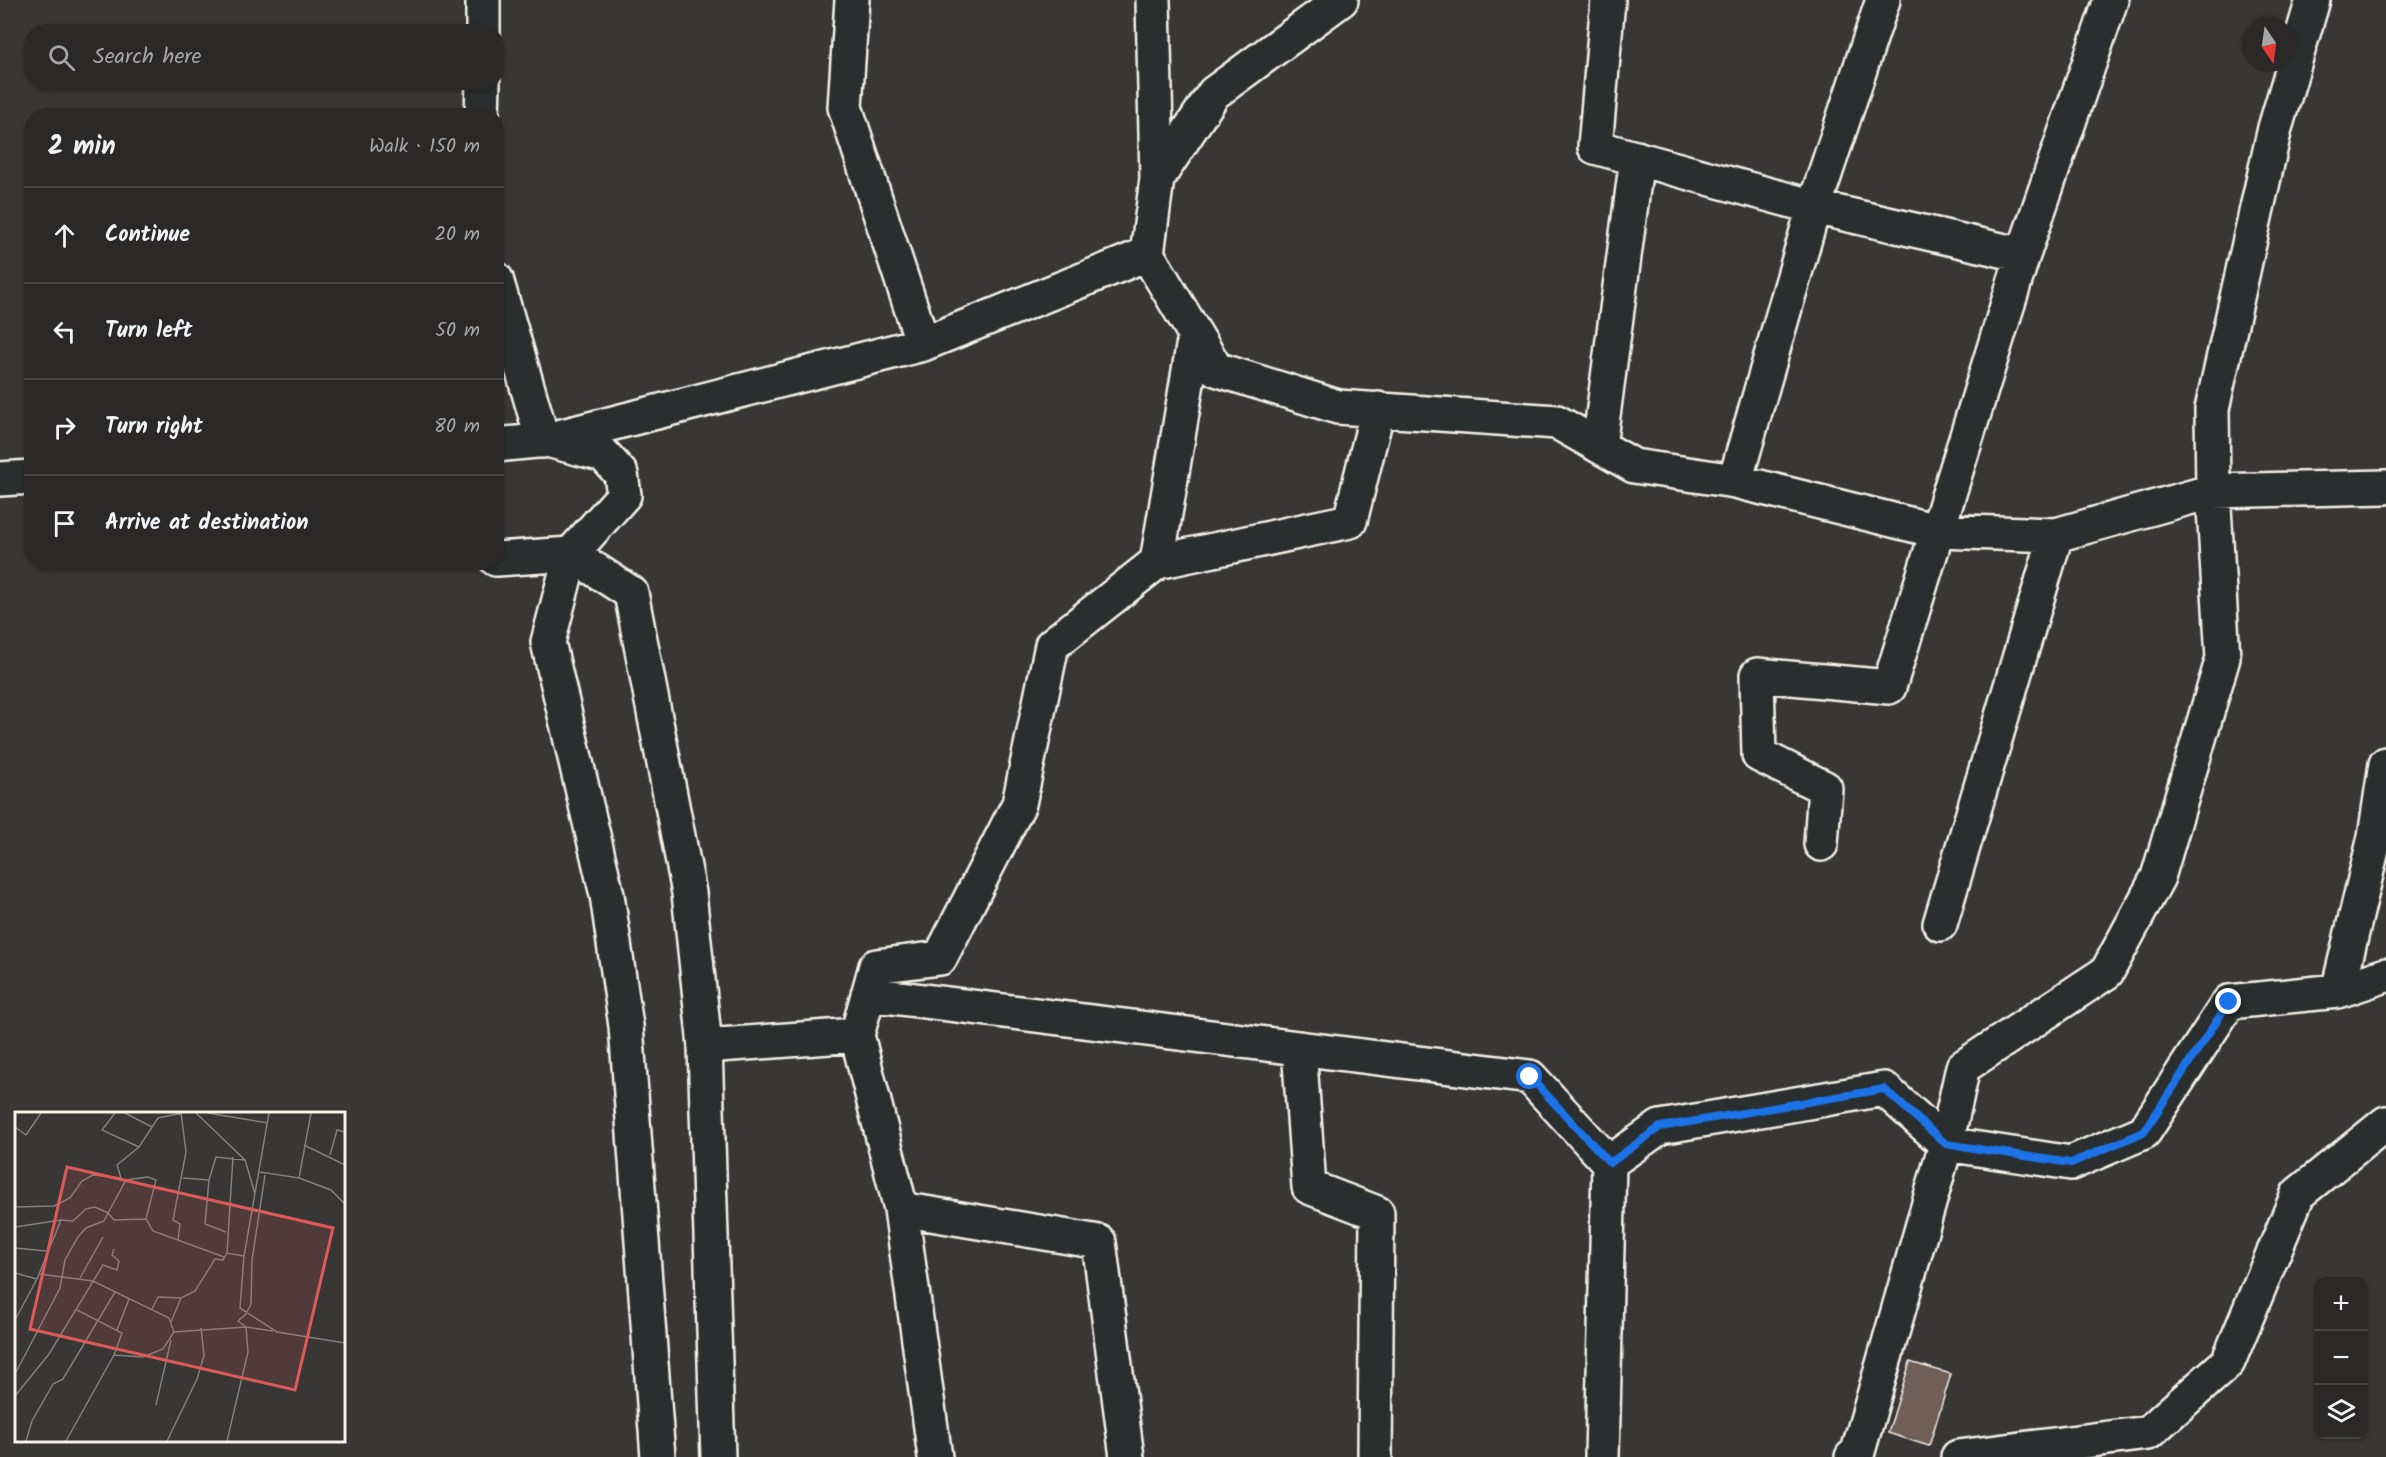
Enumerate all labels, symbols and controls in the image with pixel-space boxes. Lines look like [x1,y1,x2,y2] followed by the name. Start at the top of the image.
[2242,18,2296,72] north arrow
[24,24,504,90] search box
[93,40,201,75] text: Search here
[45,41,78,74] icon: search
[48,126,116,168] text: 2 min
[369,131,480,163] text: Walk · 150 m
[105,218,190,253] text: Continue
[48,219,81,252] icon: ahead
[434,219,480,251] text: 20 m
[105,314,192,349] text: Turn left
[48,315,81,348] icon: left
[435,315,480,347] text: 50 m
[105,410,203,445] text: Turn right
[48,411,81,444] icon: right
[434,411,480,443] text: 80 m
[105,506,308,541] text: Arrive at destination
[48,507,81,540] icon: arrive
[2215,988,2241,1014] route end
[1516,1063,1542,1089] route start
[15,1112,345,1442] inset map
[2314,1277,2368,1439] map controls
[2314,1277,2368,1331] button: +
[2314,1331,2368,1385] button: −
[2314,1385,2368,1439] button: layers

